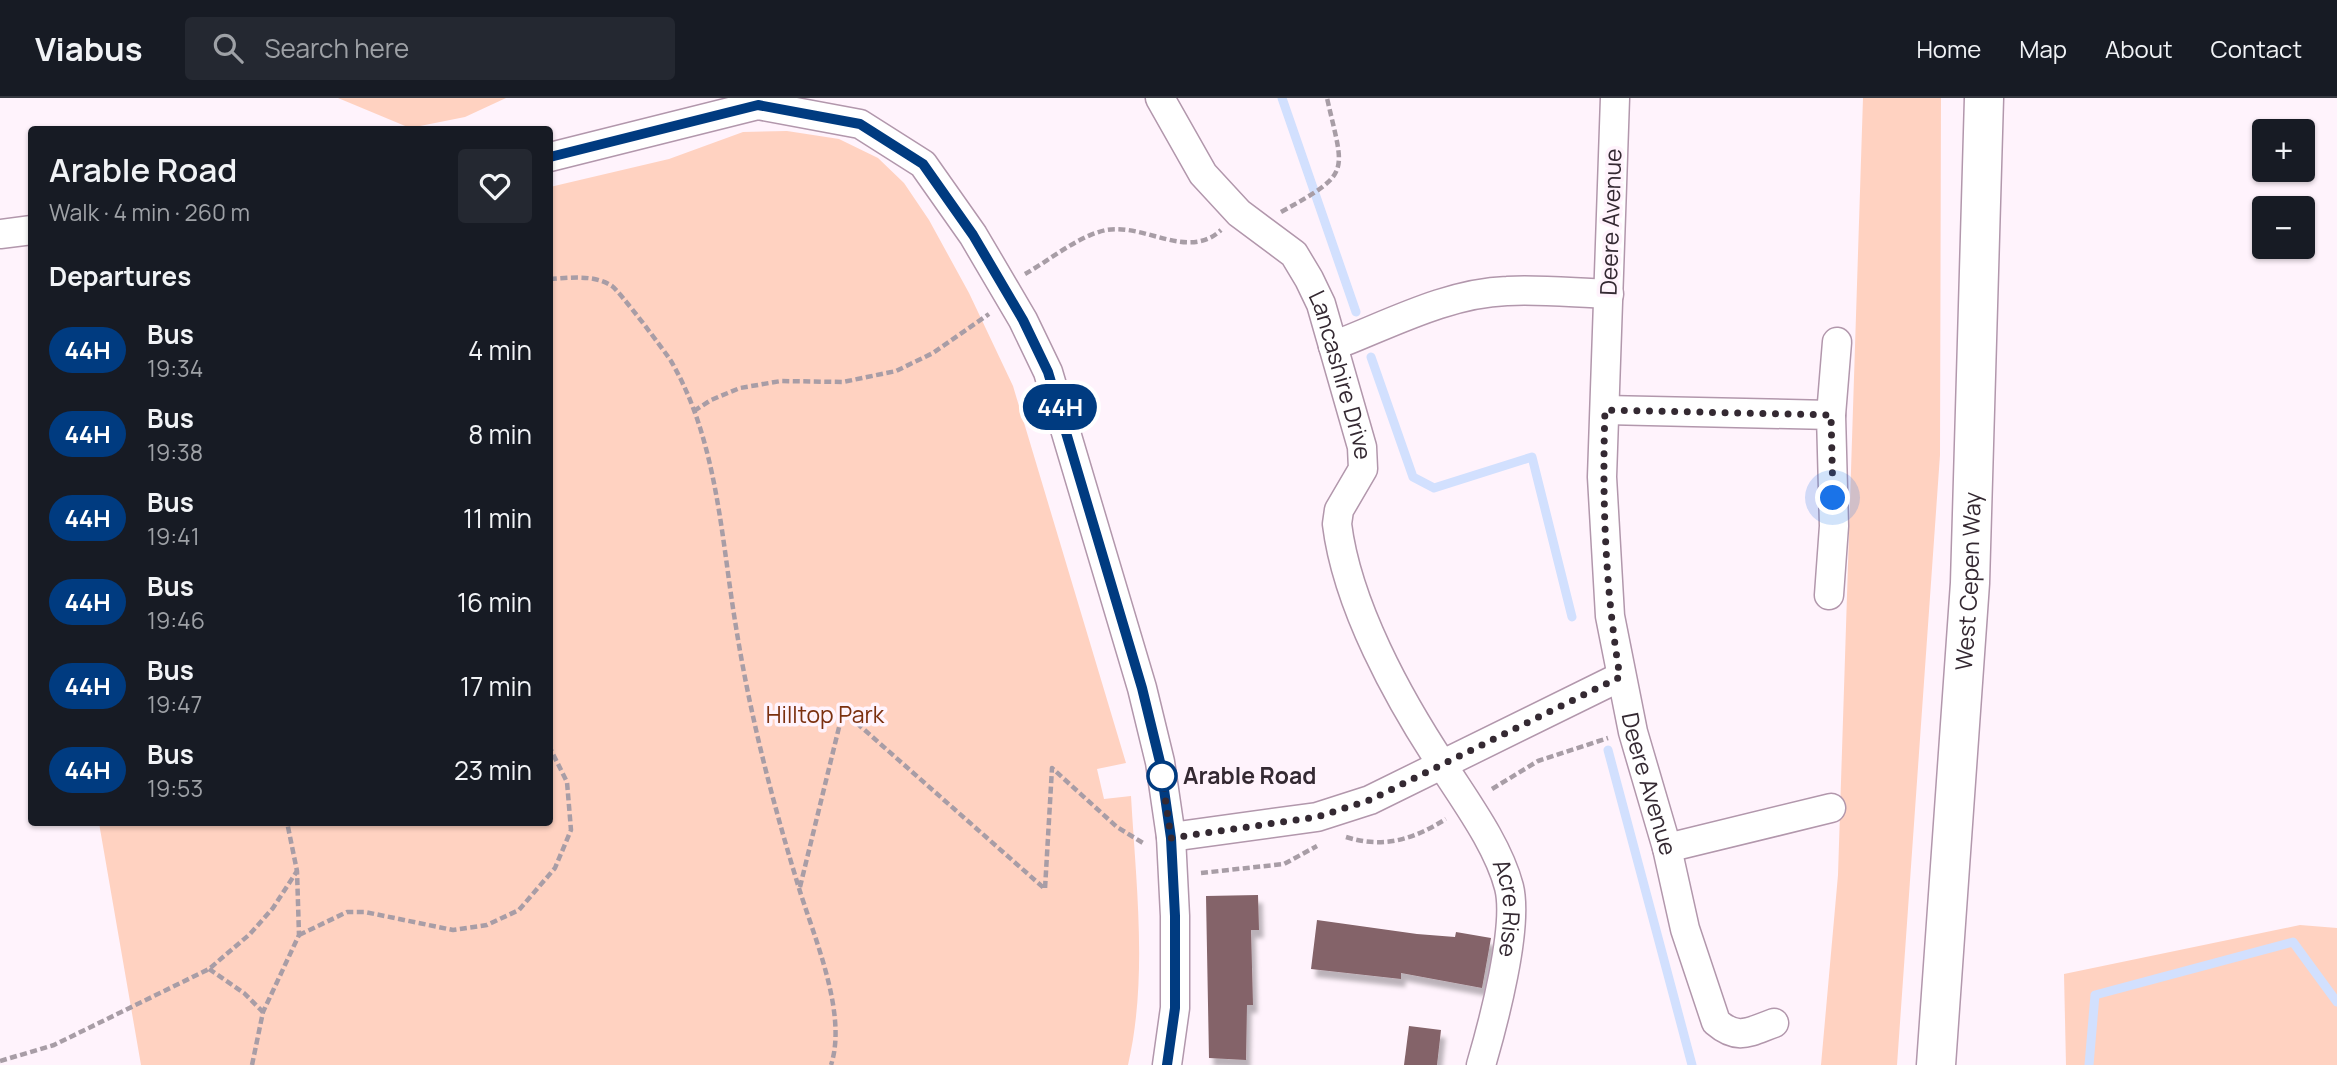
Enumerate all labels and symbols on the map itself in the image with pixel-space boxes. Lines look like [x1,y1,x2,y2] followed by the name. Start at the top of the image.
[1591,148,1629,296] street label: Deere Avenue
[1302,285,1380,460] street label: Lancashire Drive
[1020,384,1100,430] line badge: 44H
[1815,480,1850,515] your location
[1947,491,1988,671] street label: West Cepen Way
[766,698,885,730] park label: Hilltop Park
[1615,710,1685,858] street label: Deere Avenue
[1183,759,1316,791] place label: Arable Road
[1147,761,1177,791] marker: Arable Road
[1486,854,1528,960] street label: Acre Rise

